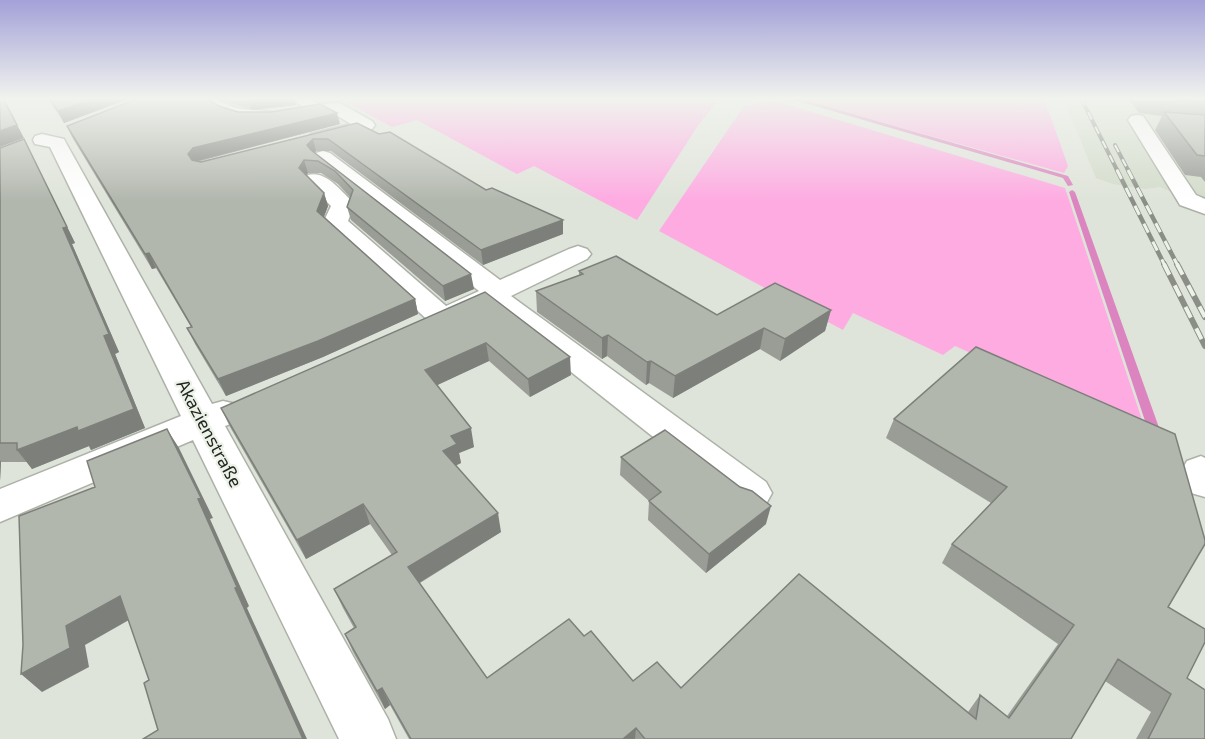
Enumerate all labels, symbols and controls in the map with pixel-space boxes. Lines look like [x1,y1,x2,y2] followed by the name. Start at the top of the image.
[172,375,248,491] street label: Akazienstraße

